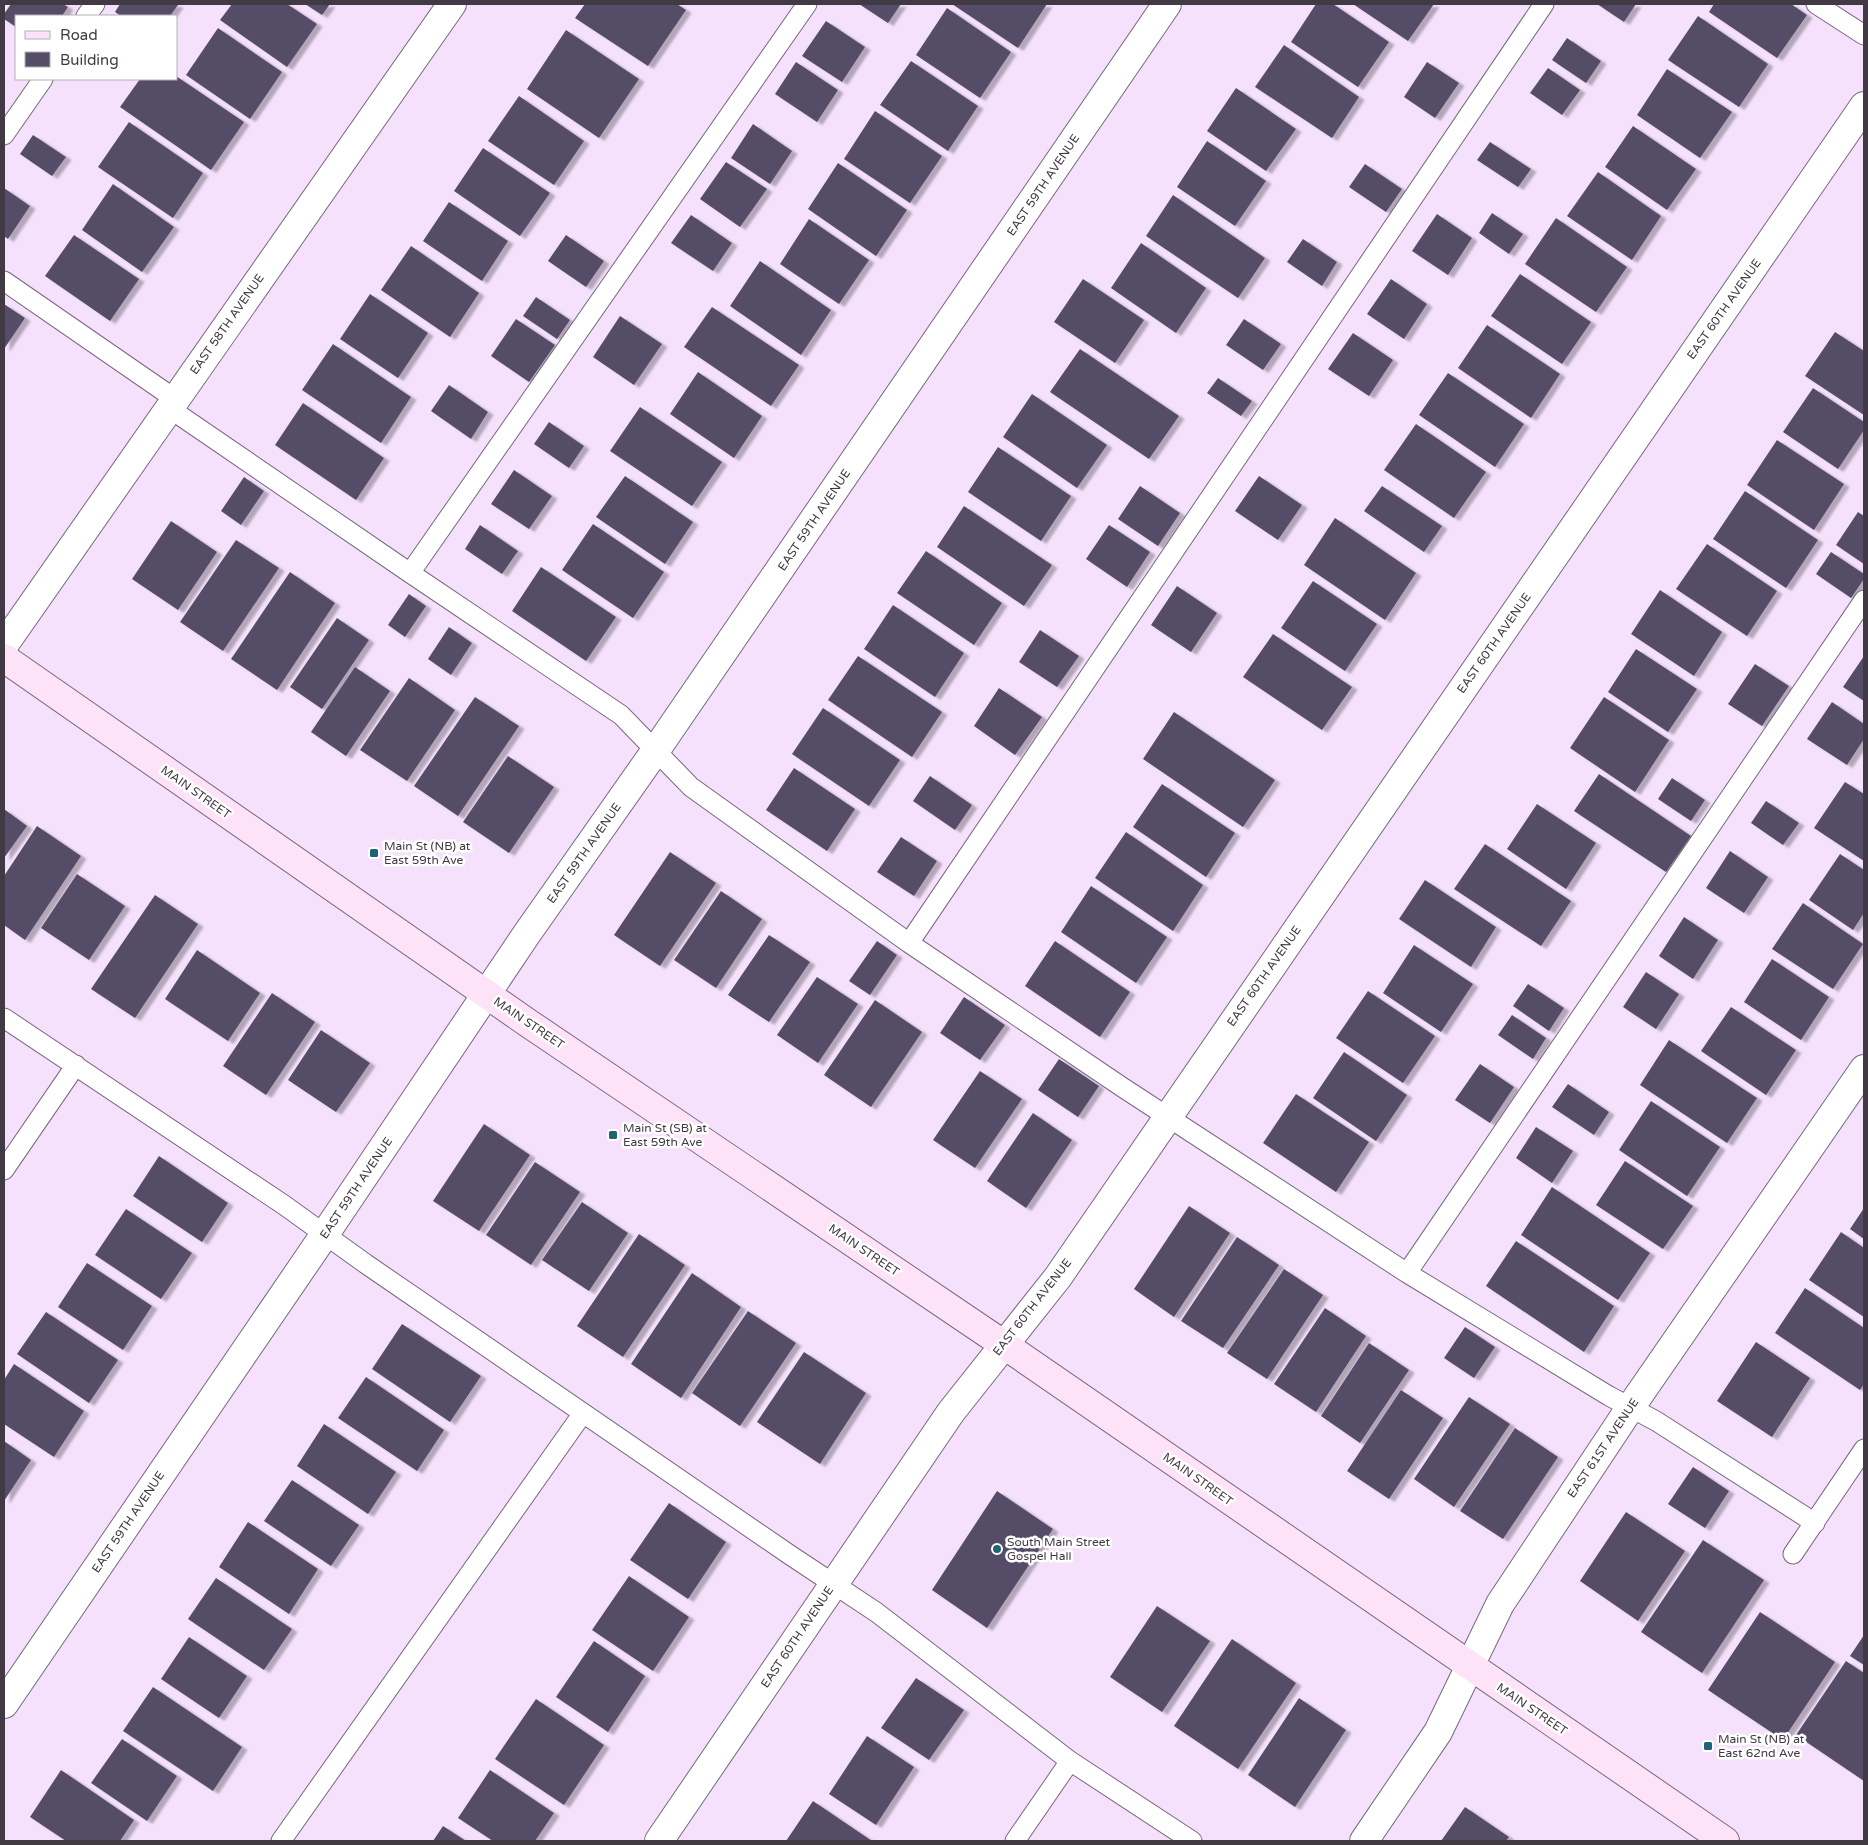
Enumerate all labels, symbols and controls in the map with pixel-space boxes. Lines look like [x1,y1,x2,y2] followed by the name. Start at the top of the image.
[15,15,178,80] legend
[60,26,98,44] text: Road
[60,51,119,69] text: Building
[1004,131,1082,238] street label: EAST 59TH AVENUE
[1684,256,1764,362] street label: EAST 60TH AVENUE
[187,271,267,377] street label: EAST 58TH AVENUE
[775,466,853,573] street label: EAST 59TH AVENUE
[1454,590,1534,696] street label: EAST 60TH AVENUE
[158,763,234,822] street label: MAIN STREET
[544,800,624,906] street label: EAST 59TH AVENUE
[384,839,471,867] place label: Main St (NB) at East 59th Ave
[368,847,380,859] marker: Main St (NB) at East 59th Ave
[1224,923,1304,1029] street label: EAST 60TH AVENUE
[491,994,568,1052] street label: MAIN STREET
[623,1121,707,1149] place label: Main St (SB) at East 59th Ave
[607,1129,619,1141] marker: Main St (SB) at East 59th Ave
[317,1134,395,1241] street label: EAST 59TH AVENUE
[826,1221,903,1279] street label: MAIN STREET
[990,1255,1074,1358] street label: EAST 60TH AVENUE
[1564,1395,1642,1501] street label: EAST 61ST AVENUE
[1160,1450,1236,1509] street label: MAIN STREET
[89,1468,167,1575] street label: EAST 59TH AVENUE
[1007,1535,1110,1563] place label: South Main Street Gospel Hall
[991,1543,1003,1555] marker: South Main Street Gospel Hall
[758,1583,836,1690] street label: EAST 60TH AVENUE
[1494,1680,1571,1738] street label: MAIN STREET
[1718,1732,1805,1760] place label: Main St (NB) at East 62nd Ave
[1702,1740,1714,1752] marker: Main St (NB) at East 62nd Ave

